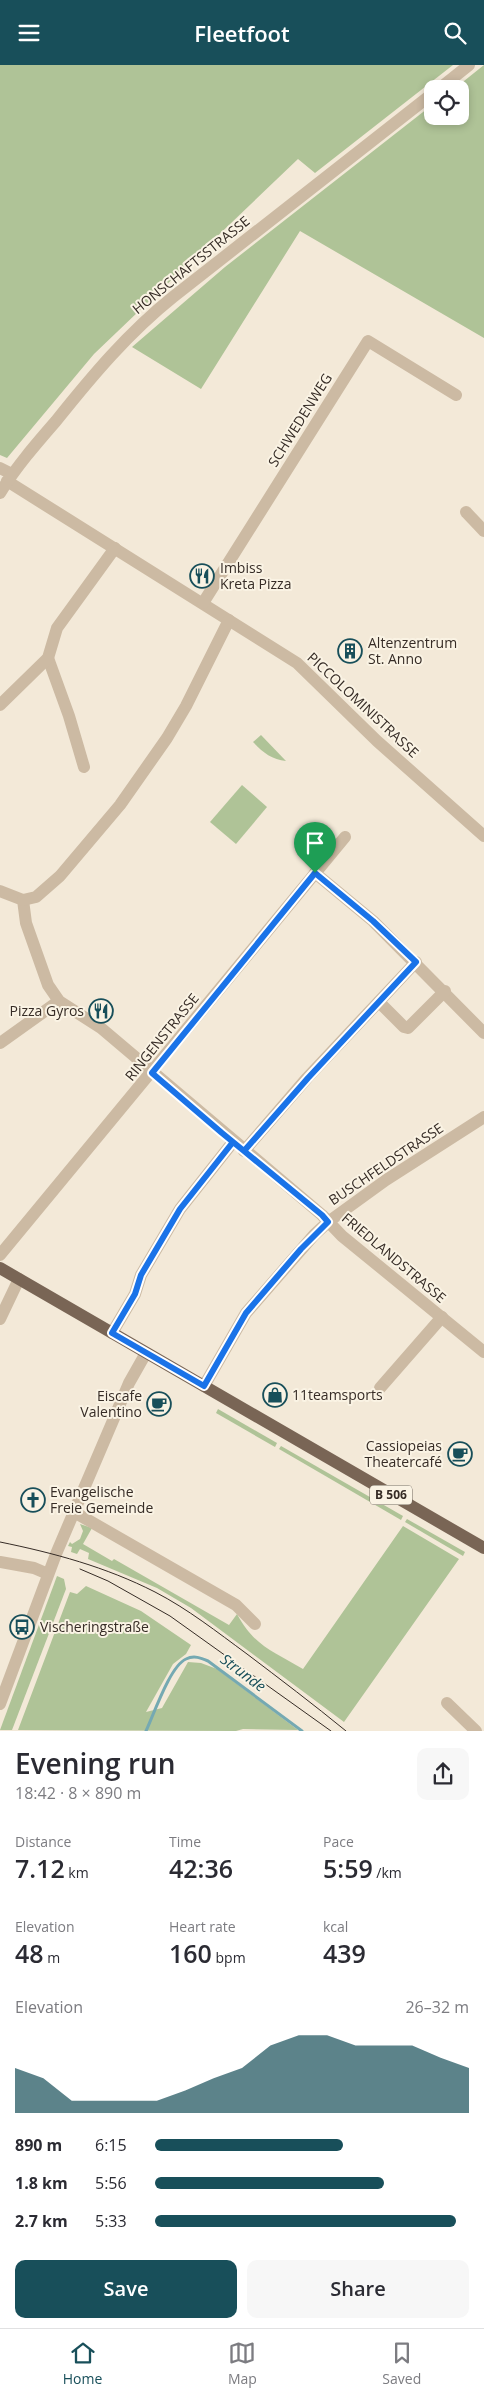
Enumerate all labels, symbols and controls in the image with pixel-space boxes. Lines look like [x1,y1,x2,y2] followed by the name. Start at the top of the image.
[194,18,290,48] text: Fleetfoot
[15,19,43,47] icon: menu
[441,19,469,47] icon: search
[424,80,469,125] map controls
[424,80,469,125] button: locate
[128,211,253,318] street label: HONSCHAFTSSTRASSE
[263,369,336,470] street label: SCHWEDENWEG
[220,558,291,593] place label: Imbiss Kreta Pizza
[189,563,215,589] restaurant icon: Imbiss Kreta Pizza
[368,633,457,668] place label: Altenzentrum St. Anno
[337,638,363,664] building icon: Altenzentrum St. Anno
[303,648,423,761] street label: PICCOLOMINISTRASSE
[294,822,336,873] pin
[301,829,329,857] icon: arrive
[120,989,203,1084] street label: RINGENSTRASSE
[88,998,114,1024] restaurant icon: Pizza Gyros
[9,1001,84,1020] place label: Pizza Gyros
[325,1118,447,1209] street label: BUSCHFELDSTRASSE
[338,1208,450,1307] street label: FRIEDLANDSTRASSE
[262,1382,288,1408] shop icon: 11teamsports
[292,1385,383,1404] place label: 11teamsports
[80,1386,142,1421] place label: Eiscafe Valentino
[146,1391,172,1417] cafe icon: Eiscafe Valentino
[364,1436,442,1471] place label: Cassiopeias Theatercafé
[447,1441,473,1467] cafe icon: Cassiopeias Theatercafé
[50,1482,153,1517] place label: Evangelische Freie Gemeinde
[370,1485,412,1505] road number: B 506
[20,1487,46,1513] church icon: Evangelische Freie Gemeinde
[9,1614,35,1640] bus stop icon: Vischeringstraße
[40,1617,149,1636] place label: Vischeringstraße
[217,1649,271,1696] water label: Strunde
[15,1744,176,1782] text: Evening run
[417,1748,469,1800] button: share
[15,1782,141,1804] text: 18:42 · 8 × 890 m
[15,1832,71,1851] text: Distance
[169,1832,201,1851] text: Time
[323,1832,354,1851] text: Pace
[15,1851,65,1885] text: 7.12
[169,1851,233,1885] text: 42:36
[323,1851,373,1885] text: 5:59
[65,1863,89,1882] text: km
[373,1863,402,1882] text: /km
[15,1917,74,1936] text: Elevation
[169,1917,236,1936] text: Heart rate
[323,1917,348,1936] text: kcal
[15,1936,44,1970] text: 48
[169,1936,212,1970] text: 160
[323,1936,366,1970] text: 439
[44,1948,60,1967] text: m
[212,1948,246,1967] text: bpm
[15,1996,83,2018] text: Elevation
[405,1996,469,2018] text: 26–32 m
[15,2134,62,2156] text: 890 m
[95,2134,127,2156] text: 6:15
[15,2172,68,2194] text: 1.8 km
[95,2172,127,2194] text: 5:56
[15,2210,68,2232] text: 2.7 km
[95,2210,127,2232] text: 5:33
[15,2260,237,2318] button: Save
[247,2260,469,2318] button: Share
[63,2339,102,2388] tab: Home
[228,2339,257,2388] tab: Map
[382,2339,421,2388] tab: Saved

